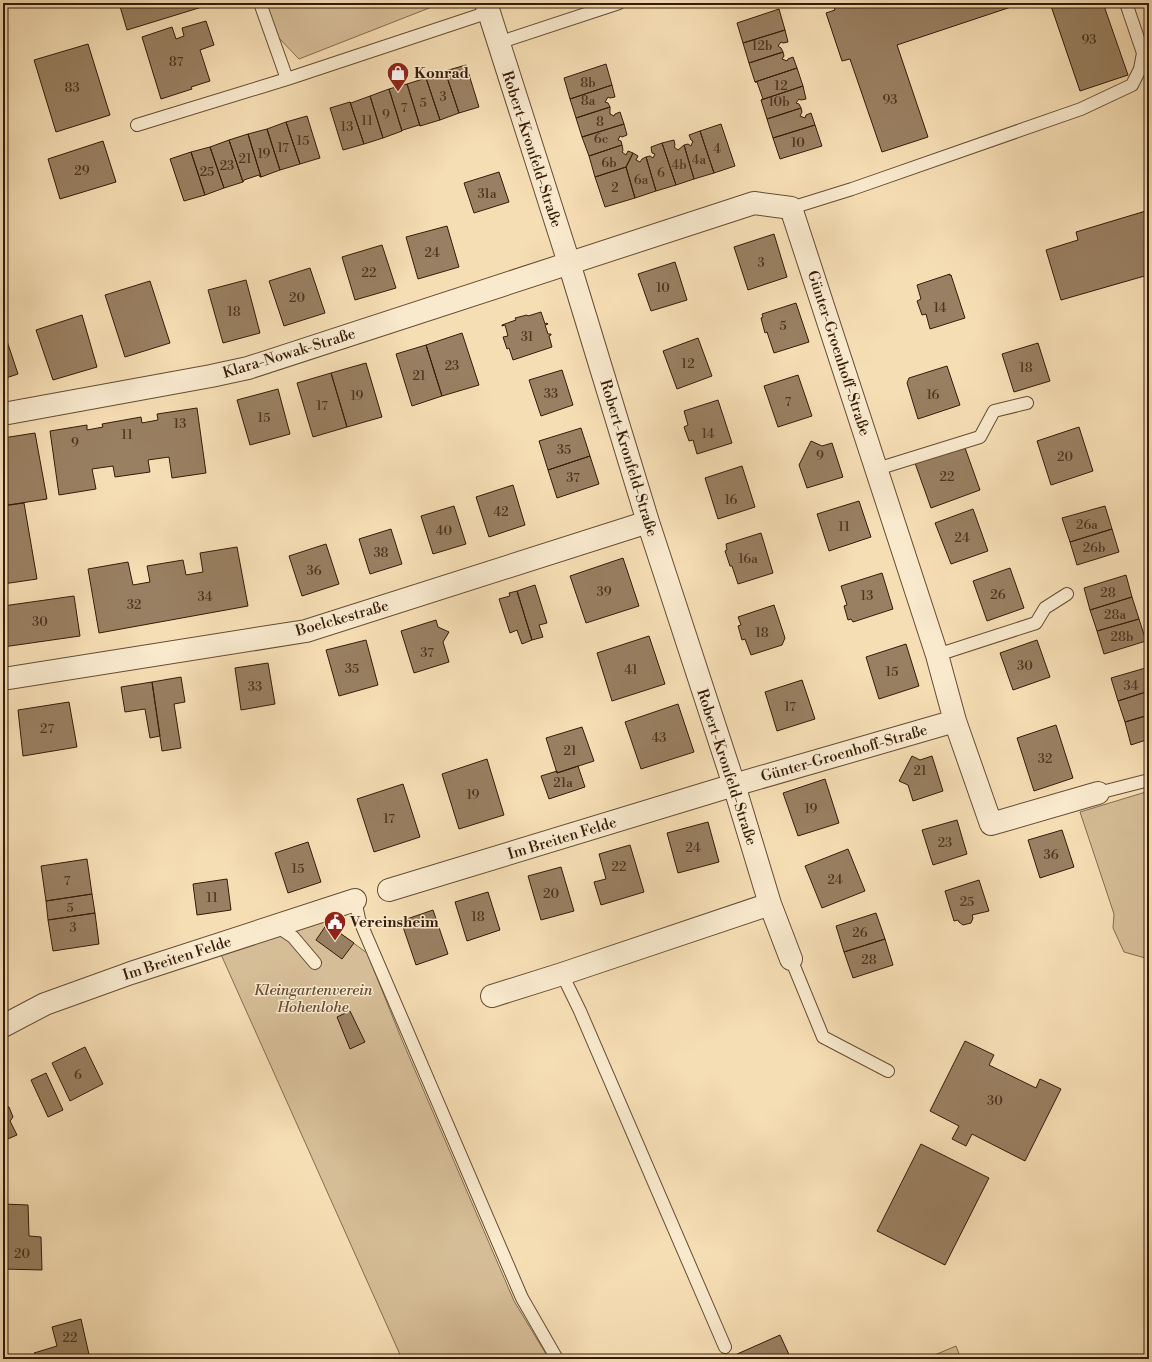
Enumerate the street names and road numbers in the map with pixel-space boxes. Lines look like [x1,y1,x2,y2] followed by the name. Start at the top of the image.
[497,69,566,230] street label: Robert-Kronfeld-Straße
[803,268,874,438] street label: Günter-Groenhoff-Straße
[220,324,358,383] street label: Klara-Nowak-Straße
[596,377,661,539] street label: Robert-Kronfeld-Straße
[292,596,391,641] street label: Boelckestraße
[692,687,761,848] street label: Robert-Kronfeld-Straße
[759,721,930,786] street label: Günter-Groenhoff-Straße
[505,813,619,864] street label: Im Breiten Felde
[121,932,234,985] street label: Im Breiten Felde

